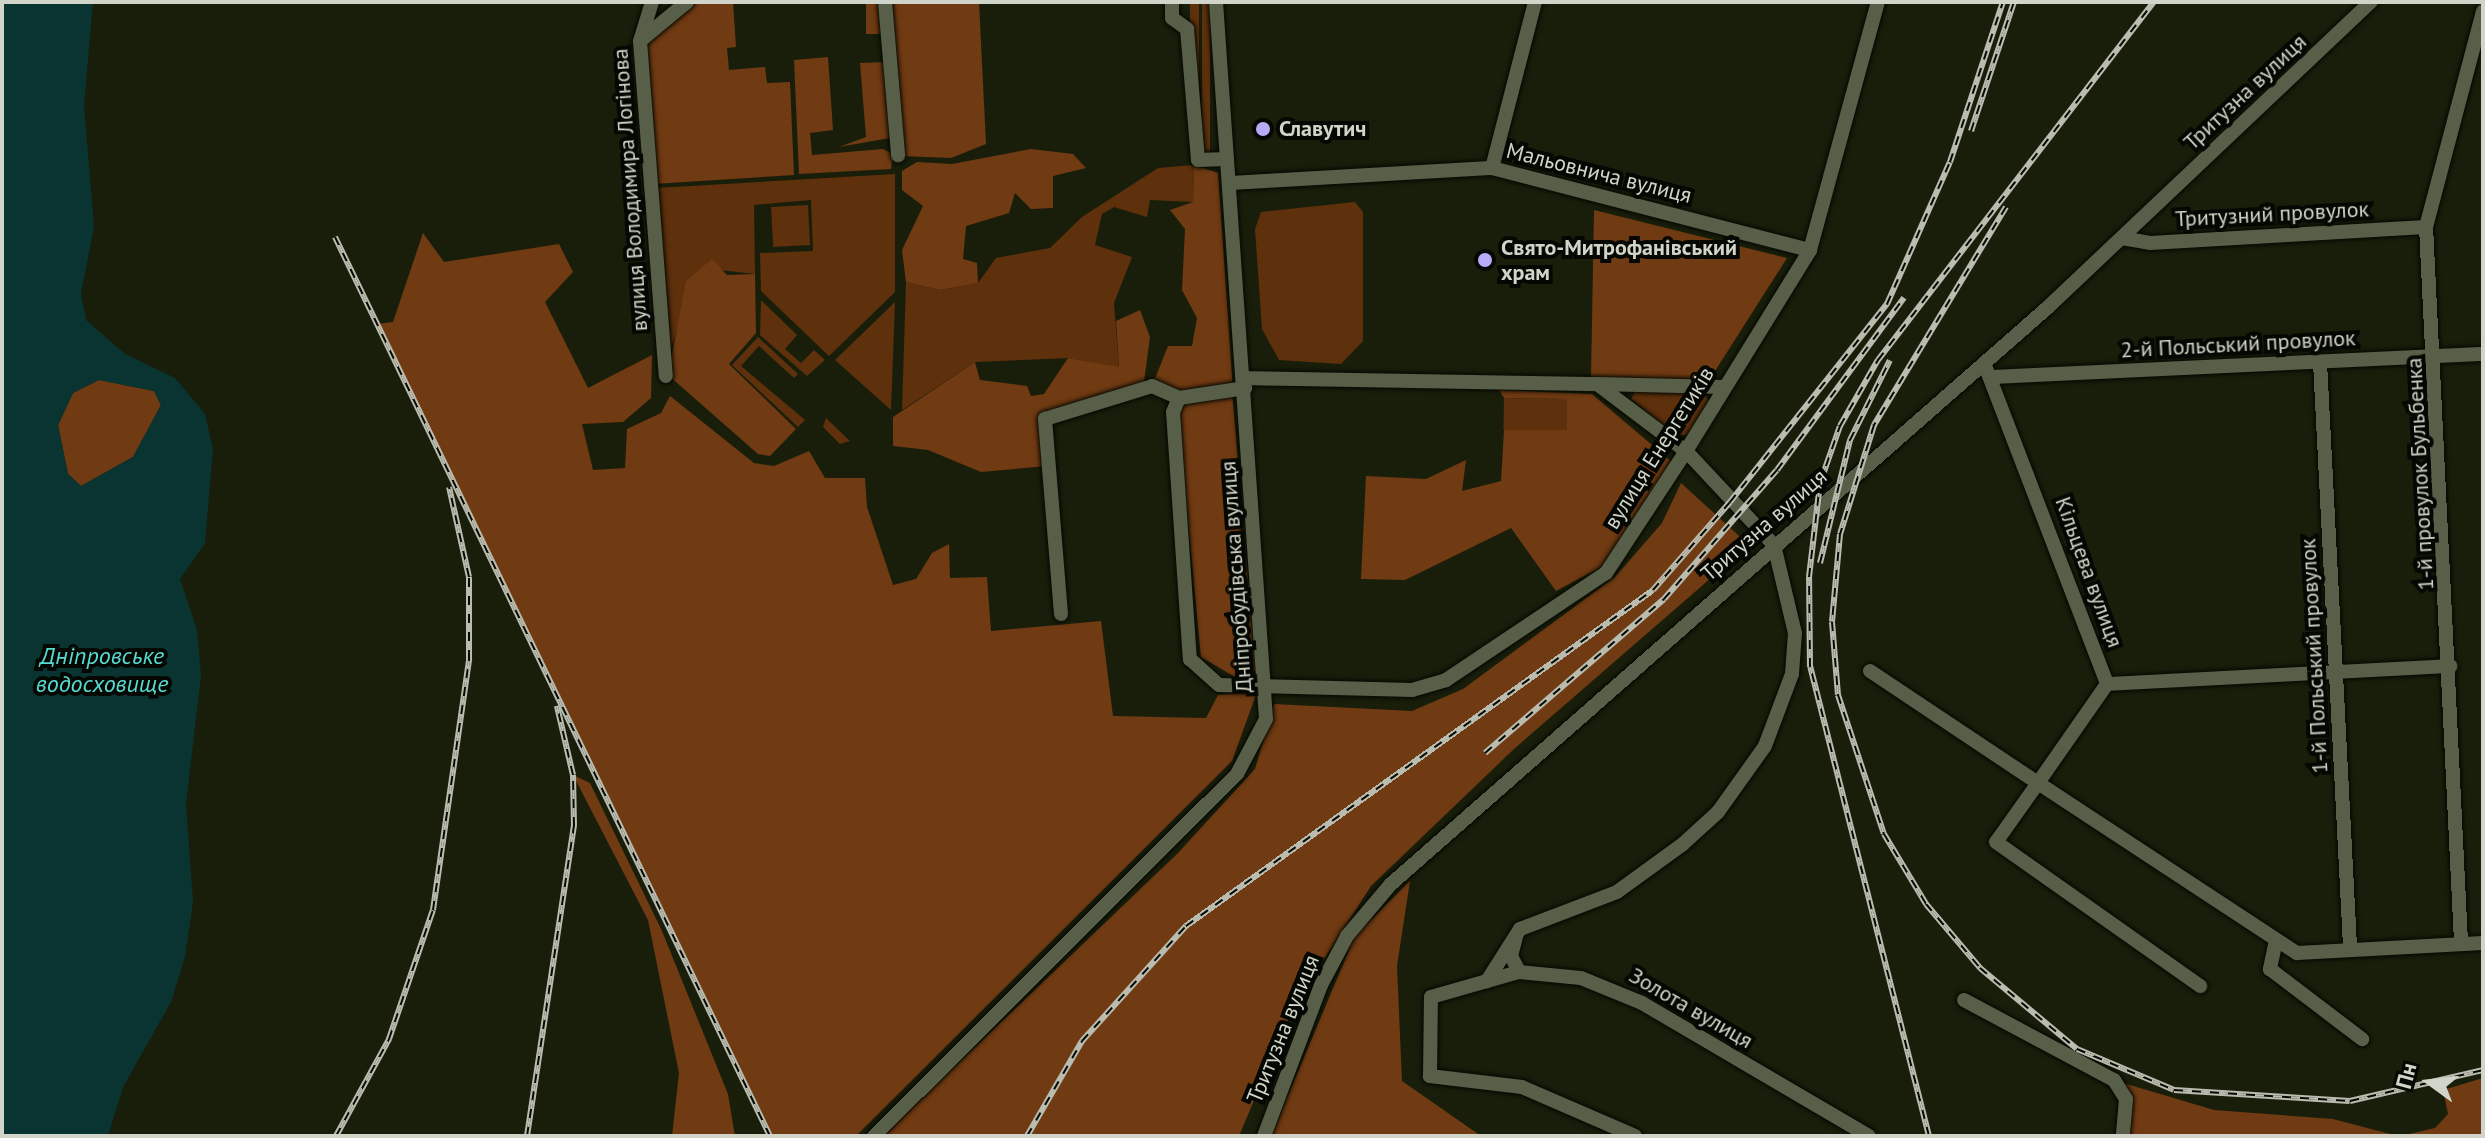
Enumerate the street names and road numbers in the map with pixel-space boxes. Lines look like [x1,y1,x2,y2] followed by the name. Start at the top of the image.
[2178,29,2312,155] street label: Тритузна вулиця
[607,48,653,332] street label: вулиця Володимира Логінова
[1504,137,1694,209] street label: Мальовнича вулиця
[2174,196,2370,232] street label: Тритузний провулок
[2120,325,2356,363] street label: 2-й Польський провулок
[2401,357,2439,591] street label: 1-й провулок Бульбенка
[1598,362,1720,534] street label: вулиця Енергетиків
[1215,460,1257,694] street label: Дніпробудівська вулиця
[1696,463,1832,587] street label: Тритузна вулиця
[2050,493,2128,651] street label: Кільцева вулиця
[2295,538,2333,774] street label: 1-й Польський провулок
[1241,951,1325,1107] street label: Тритузна вулиця
[1625,962,1757,1054] street label: Золота вулиця

